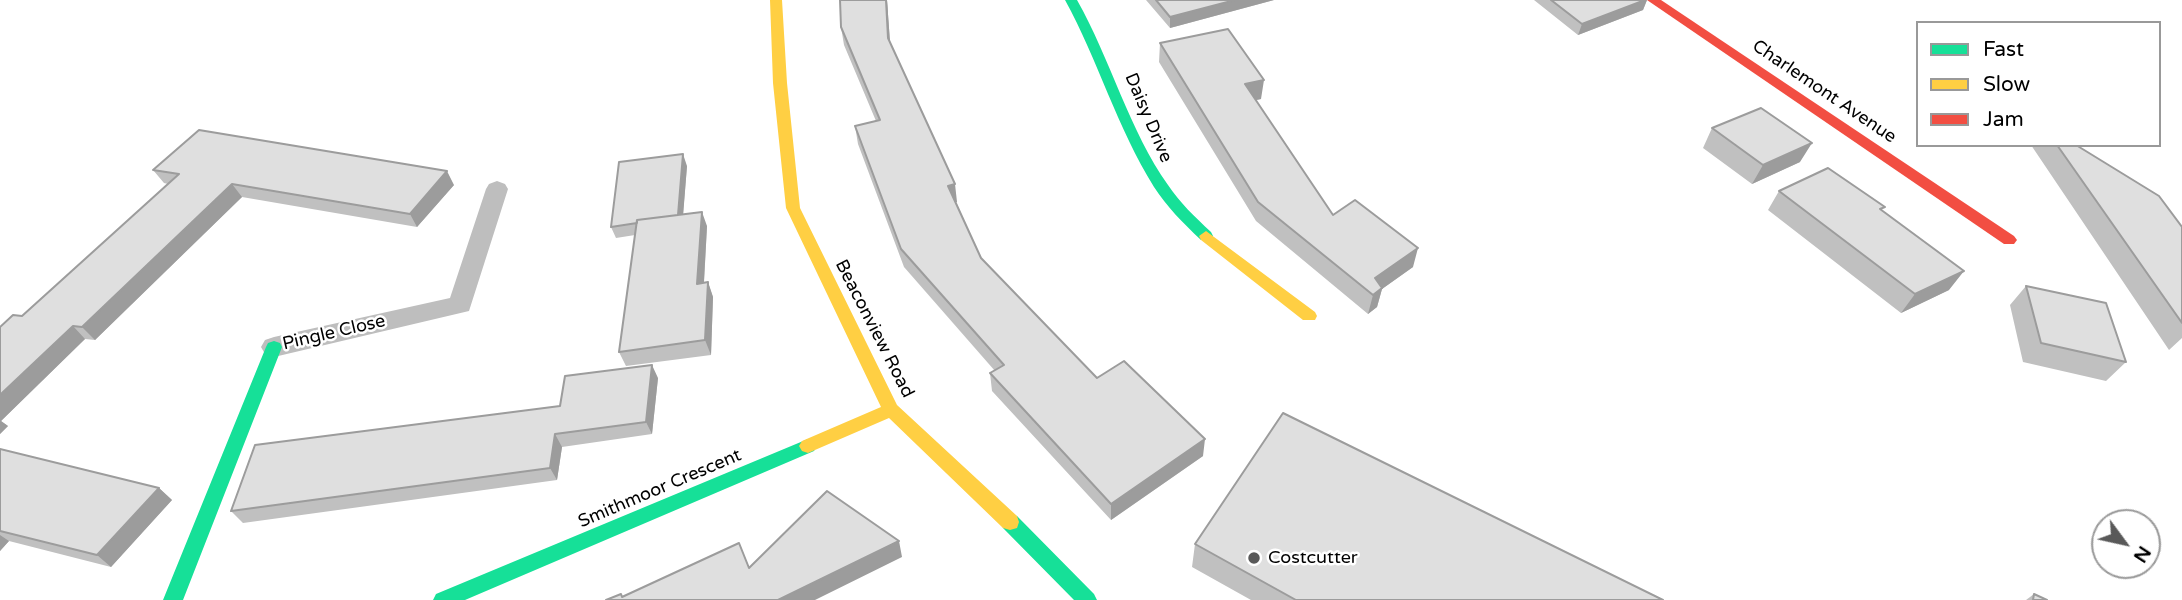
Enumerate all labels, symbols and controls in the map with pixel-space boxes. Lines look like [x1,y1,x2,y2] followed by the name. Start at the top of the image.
[1916,21,2161,147] legend
[1748,36,1900,148] street label: Charlemont Avenue
[1983,37,2024,62] text: Fast
[1119,70,1177,166] street label: Daisy Drive
[1983,72,2030,97] text: Slow
[1983,107,2024,132] text: Jam
[830,256,918,402] street label: Beaconview Road
[280,311,388,355] street label: Pingle Close
[575,445,745,533] street label: Smithmoor Crescent
[2091,509,2161,579] north arrow
[2129,542,2155,567] text: N
[1268,547,1358,569] place label: Costcutter
[1246,550,1262,566] marker: Costcutter

